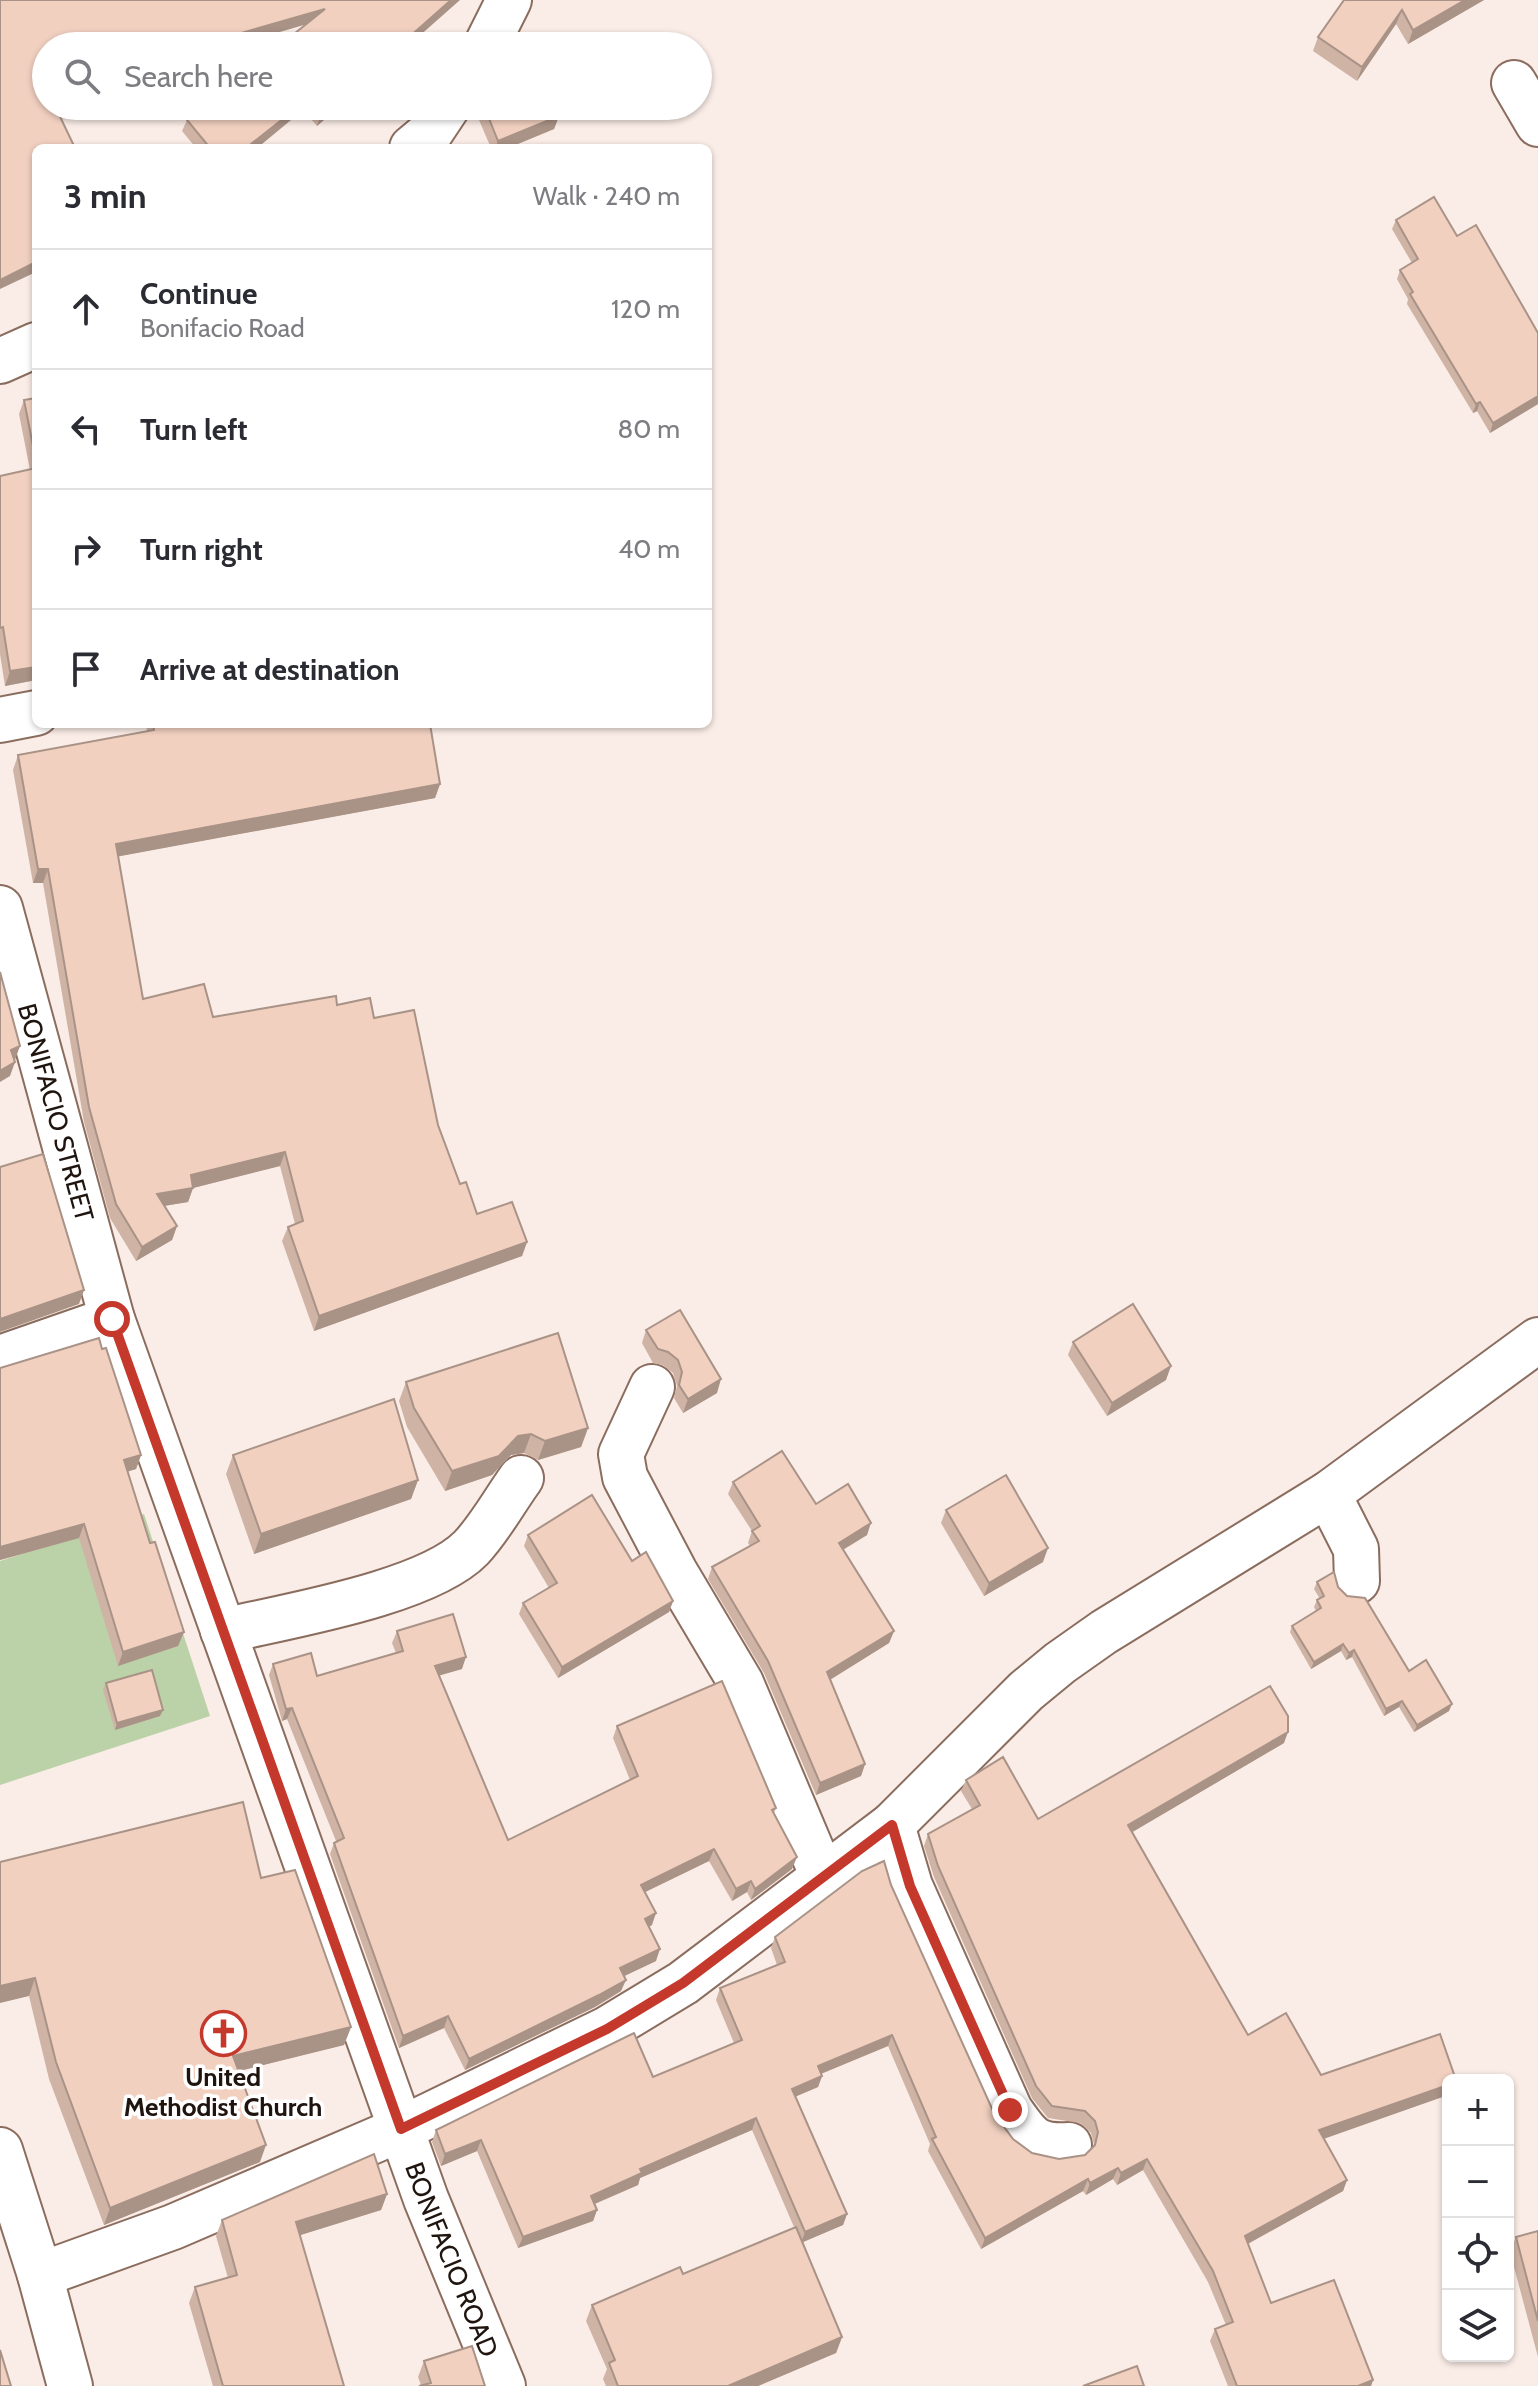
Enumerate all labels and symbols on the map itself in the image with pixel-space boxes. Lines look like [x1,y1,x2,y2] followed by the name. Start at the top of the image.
[11,1000,101,1225] street label: BONIFACIO STREET
[94,1301,130,1337] route start
[199,2010,247,2058] church icon: United Methodist Church
[124,2061,322,2123] place label: United Methodist Church
[992,2092,1028,2128] route end
[398,2158,505,2362] street label: BONIFACIO ROAD

